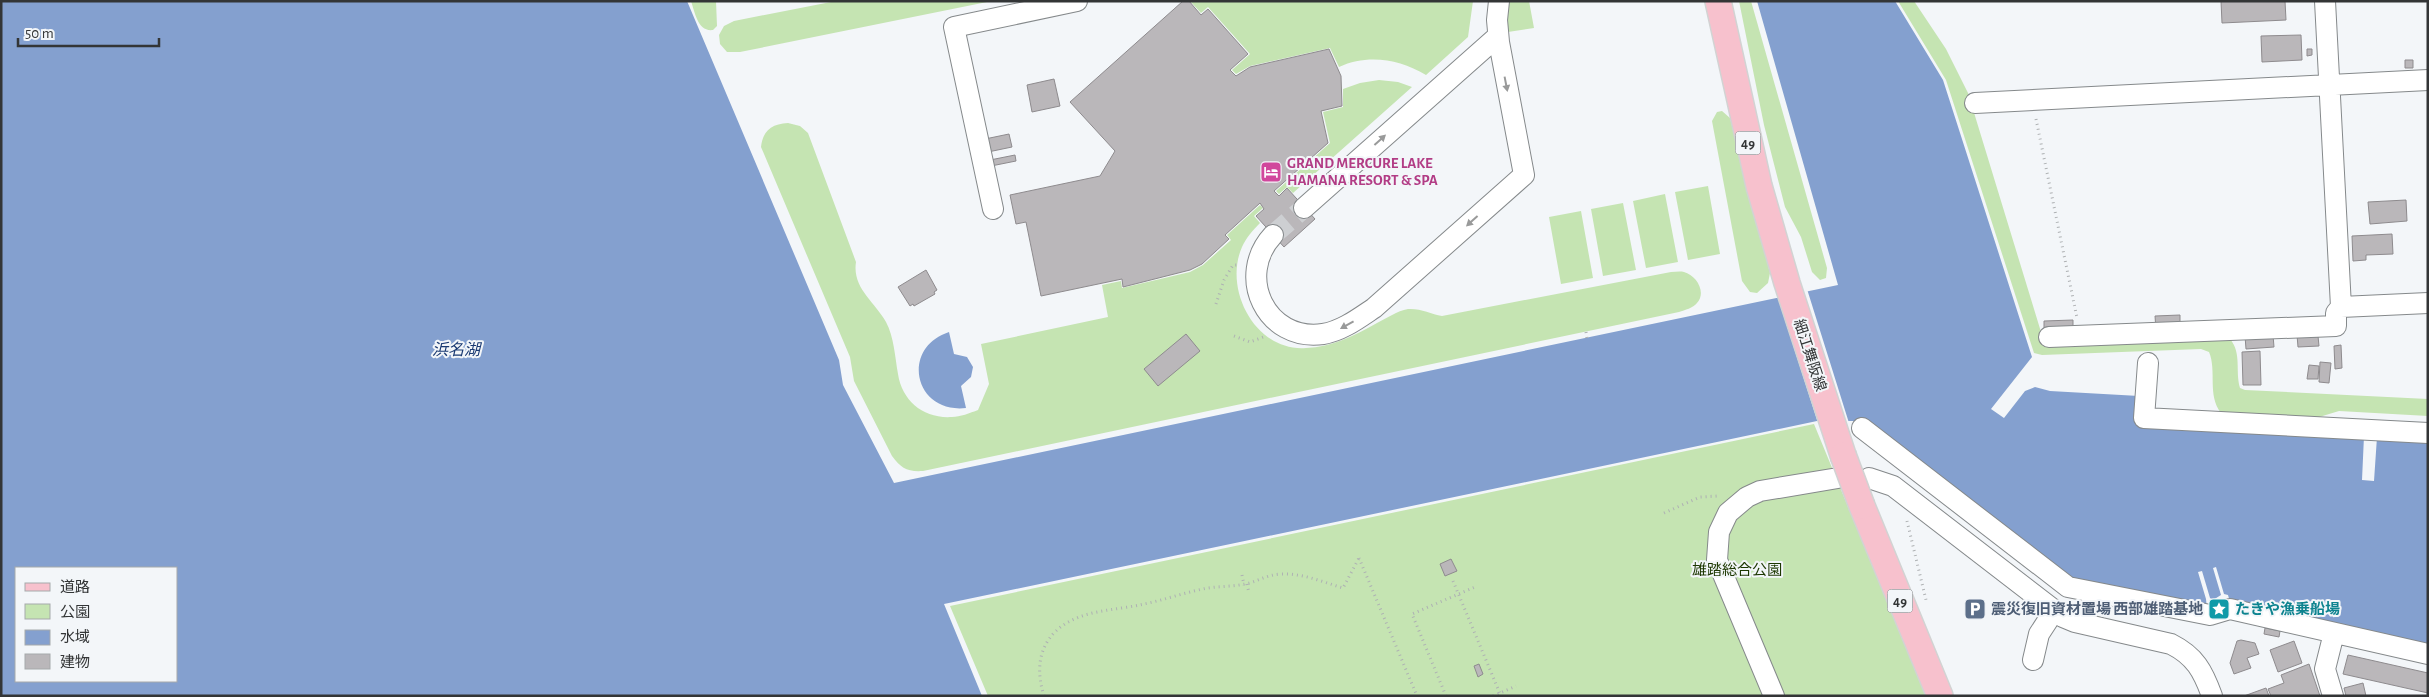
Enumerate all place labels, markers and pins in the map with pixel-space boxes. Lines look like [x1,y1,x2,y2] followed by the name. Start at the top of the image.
[1287,156,1438,188] place label: GRAND MERCURE LAKE HAMANA RESORT & SPA
[1259,160,1283,184] hotel icon: GRAND MERCURE LAKE HAMANA RESORT & SPA
[1963,597,1987,621] parking icon: 震災復旧資材置場 西部雄踏基地
[2207,597,2231,621] place icon: たきや漁乗船場
[1991,600,2203,617] place label: 震災復旧資材置場 西部雄踏基地
[2235,601,2340,617] place label: たきや漁乗船場

